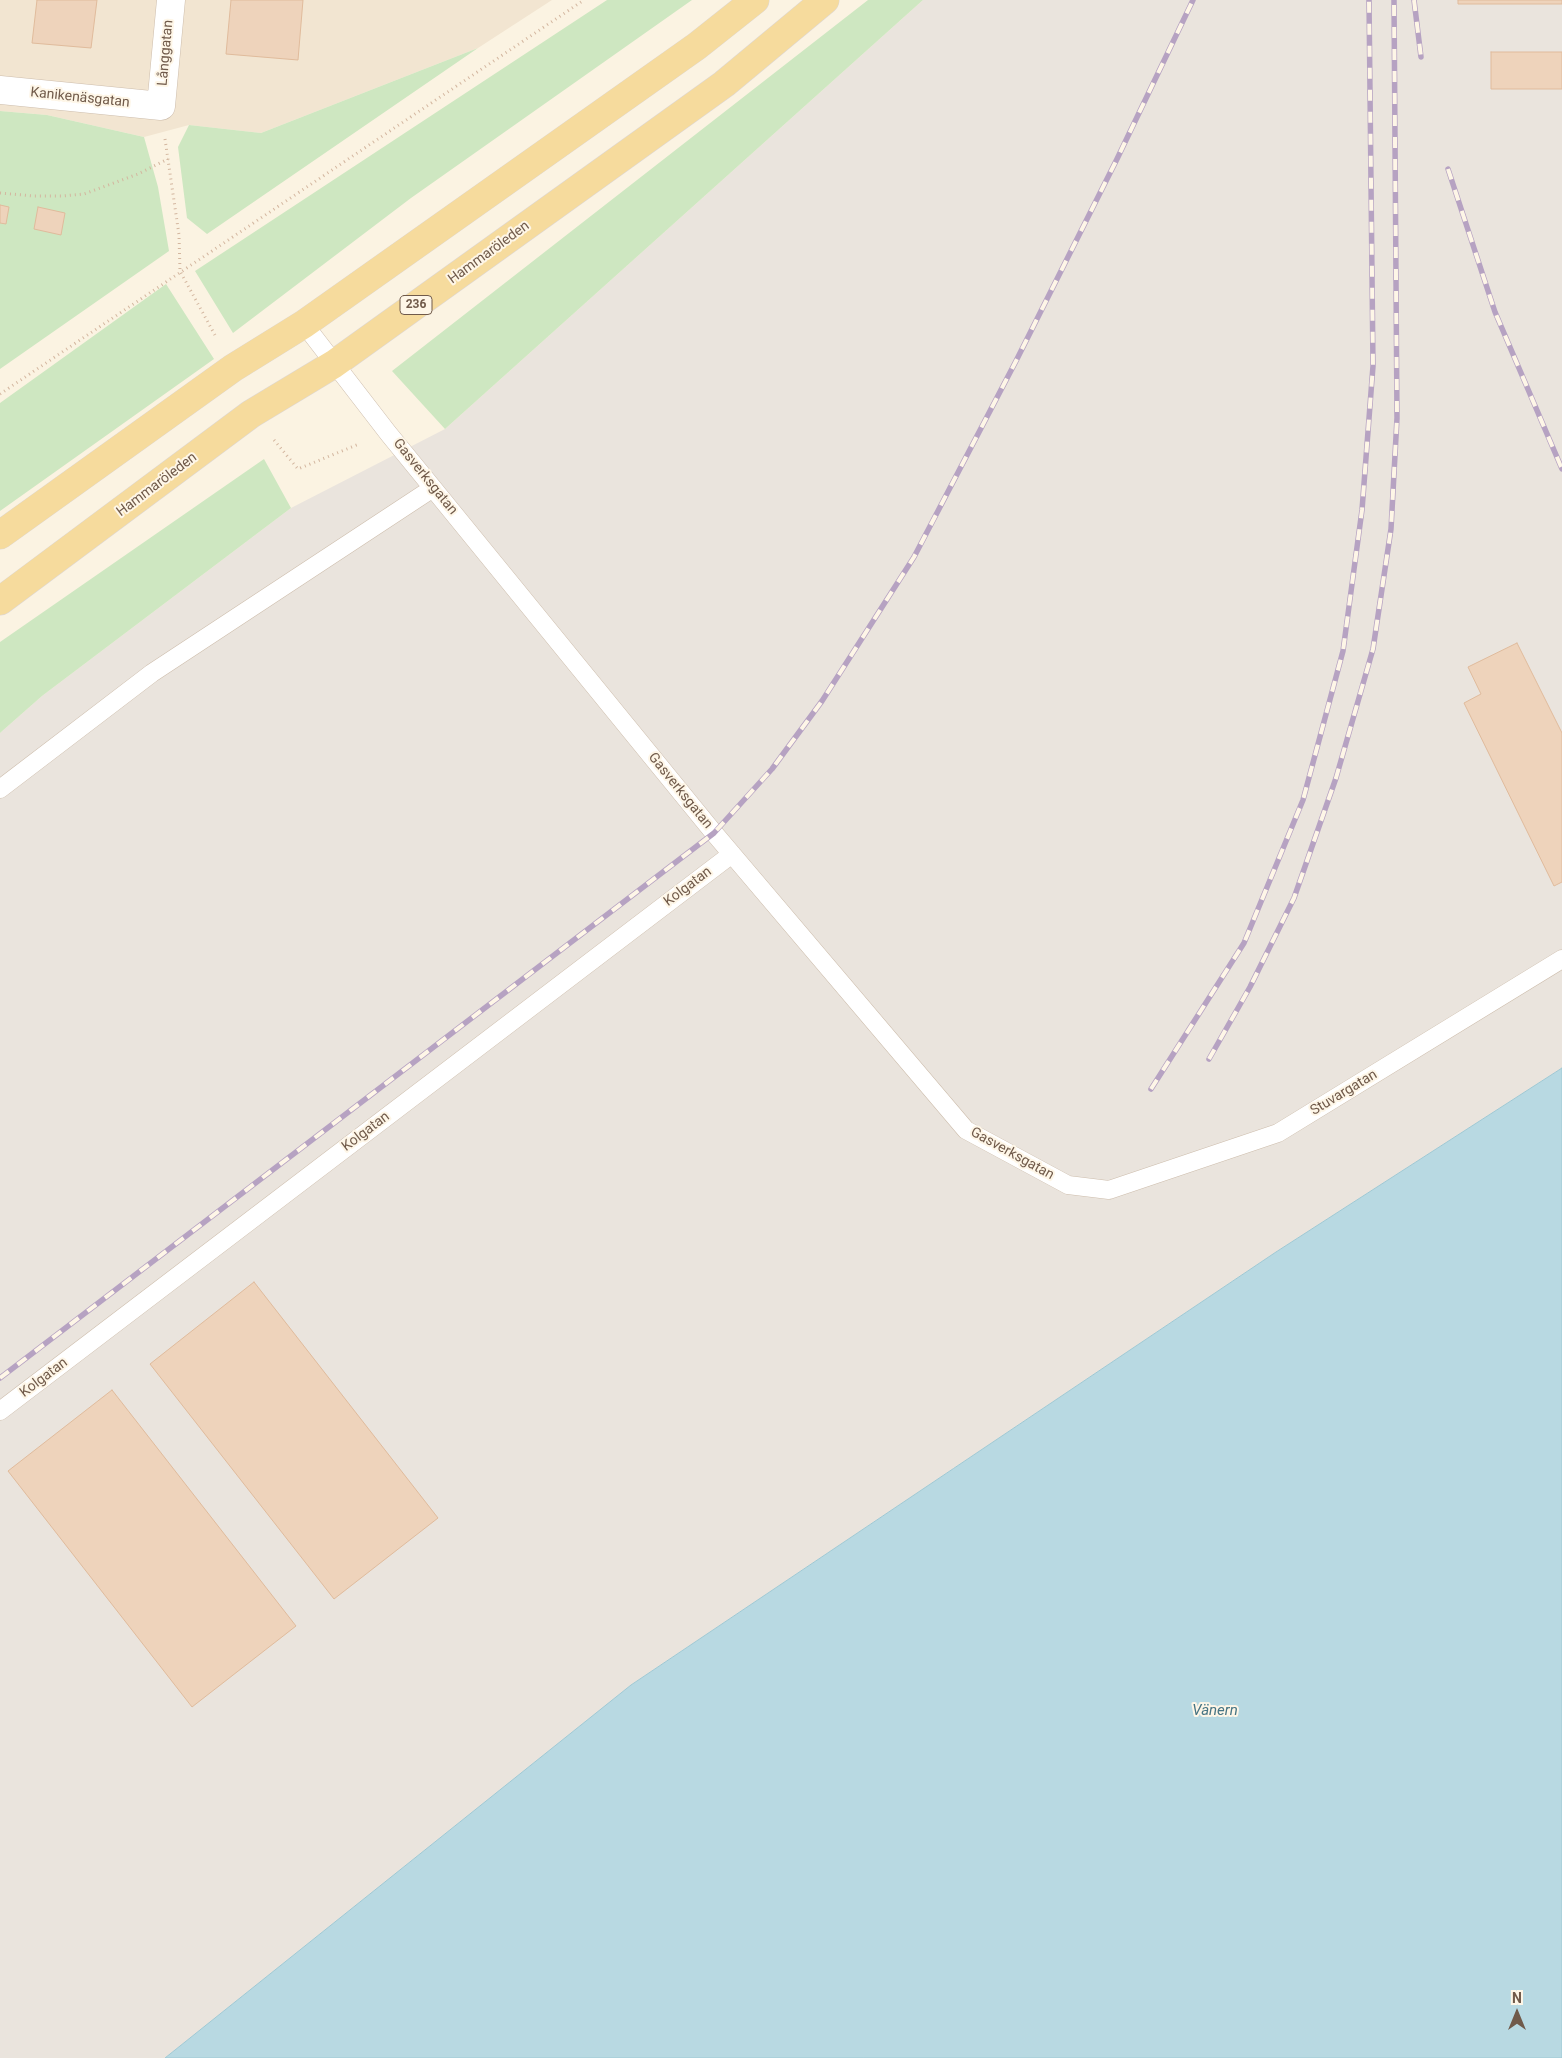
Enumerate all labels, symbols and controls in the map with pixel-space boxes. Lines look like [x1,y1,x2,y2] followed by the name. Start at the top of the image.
[155,19,177,87] street label: Långgatan
[29,84,131,112] street label: Kanikenäsgatan
[445,218,533,288] street label: Hammaröleden
[400,296,432,314] road number: 236
[389,436,461,518] street label: Gasverksgatan
[114,449,200,521] street label: Hammaröleden
[644,750,716,832] street label: Gasverksgatan
[661,864,715,910] street label: Kolgatan
[1308,1067,1380,1119] street label: Stuvargatan
[339,1109,393,1155] street label: Kolgatan
[967,1124,1057,1184] street label: Gasverksgatan
[17,1355,71,1401] street label: Kolgatan
[1192,1702,1238,1720] water label: Vänern
[1492,1988,1542,2038] north arrow
[1512,1990,1522,2006] text: N

